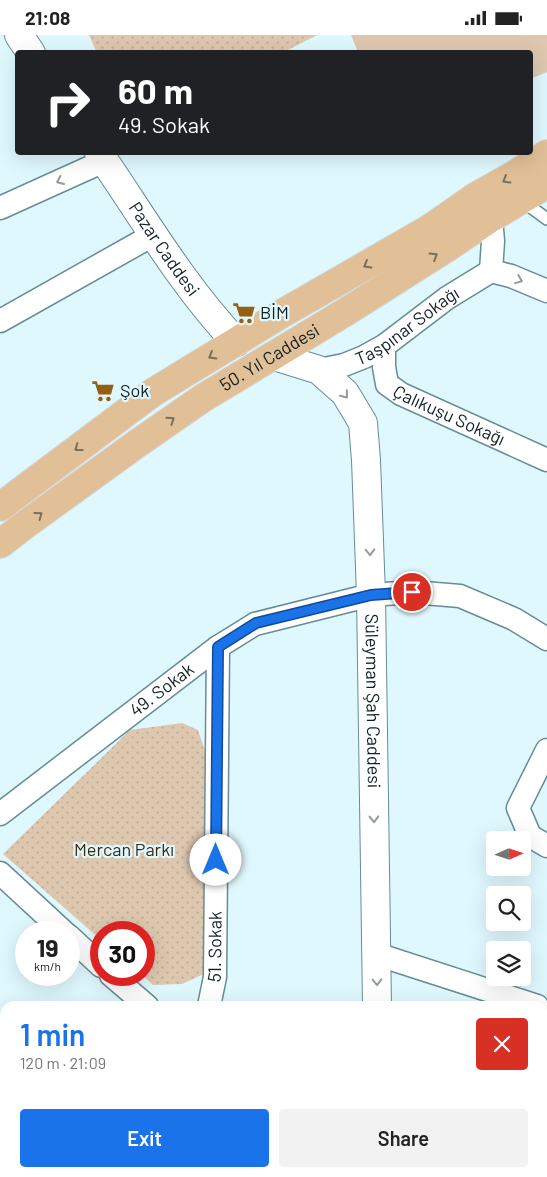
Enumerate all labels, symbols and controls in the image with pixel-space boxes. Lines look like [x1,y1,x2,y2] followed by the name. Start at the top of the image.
[25,6,70,29] text: 21:08
[118,69,193,111] text: 60 m
[35,70,100,135] icon: right
[118,111,210,137] text: 49. Sokak
[502,174,511,184] one-way arrow
[56,175,65,185] one-way arrow
[125,197,205,300] street label: Pazar Caddesi
[428,253,438,262] one-way arrow
[364,258,373,268] one-way arrow
[514,273,523,284] one-way arrow
[352,281,463,369] street label: Taşpınar Sokağı
[231,300,257,326] supermarket icon: BİM
[260,301,289,323] place label: BİM
[215,319,323,395] street label: 50. Yıl Caddesi
[208,350,217,360] one-way arrow
[90,378,116,404] supermarket icon: Şok
[120,379,149,401] place label: Şok
[389,380,509,450] street label: Çalıkuşu Sokağı
[339,389,348,399] one-way arrow
[165,417,175,426] one-way arrow
[74,442,84,451] one-way arrow
[33,512,42,520] one-way arrow
[364,548,375,556] one-way arrow
[391,571,433,613] pin
[398,578,426,606] icon: arrive
[361,613,386,788] street label: Süleyman Şah Caddesi
[125,658,198,721] street label: 49. Sokak
[369,816,380,824] one-way arrow
[486,831,531,876] north arrow
[486,831,531,986] map controls
[189,833,241,885] position arrow
[74,838,174,860] park label: Mercan Parkı
[486,886,531,931] button: search
[202,911,226,984] street label: 51. Sokak
[90,921,155,986] speed limit sign: 30
[36,932,59,962] text: 19
[486,941,531,986] button: layers
[34,959,61,973] text: km/h
[372,978,382,986] one-way arrow
[20,1016,85,1052] text: 1 min
[476,1018,528,1070] button: close
[20,1053,106,1072] text: 120 m · 21:09
[20,1109,269,1167] button: Exit
[279,1109,528,1167] button: Share

